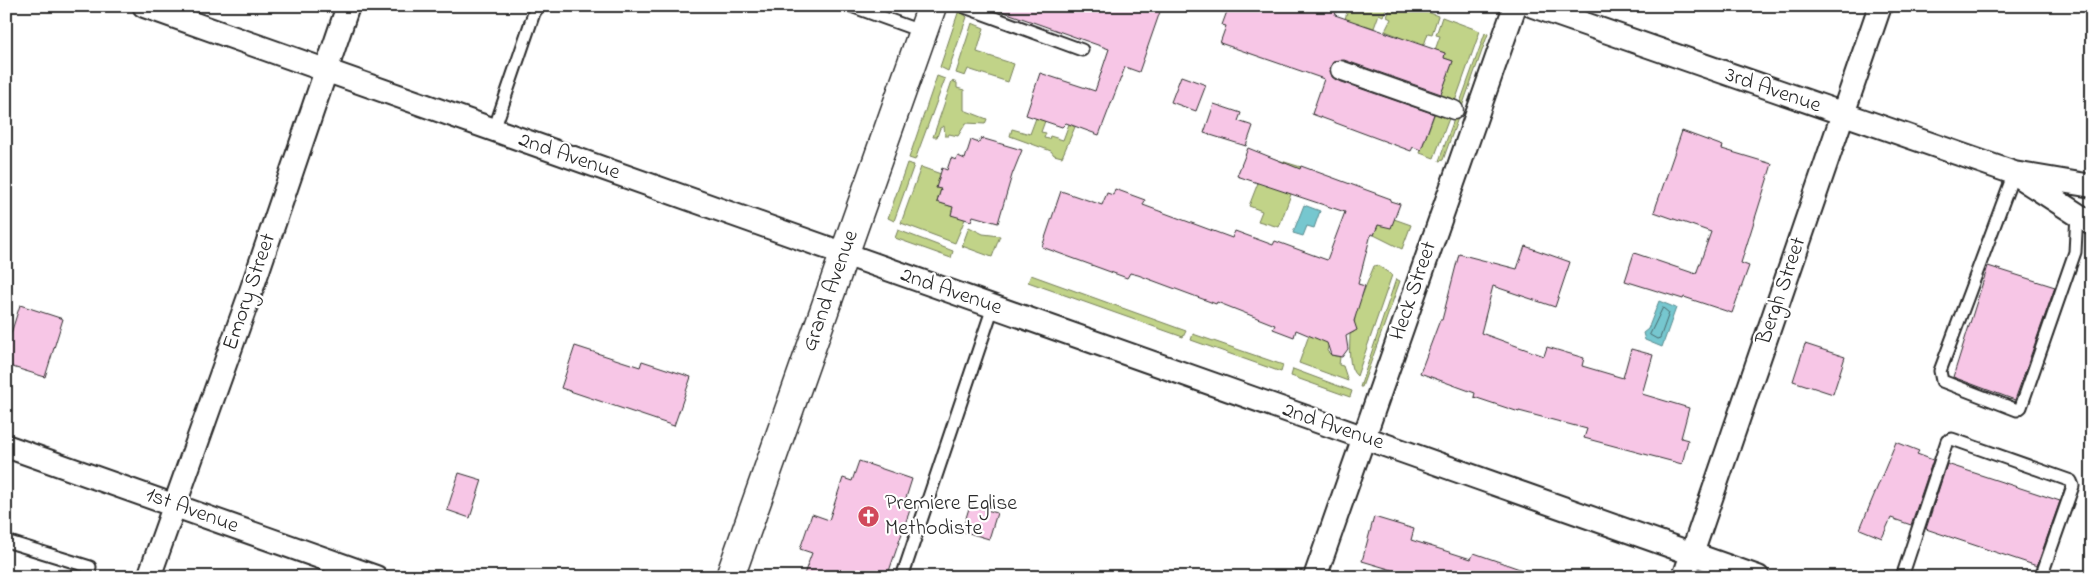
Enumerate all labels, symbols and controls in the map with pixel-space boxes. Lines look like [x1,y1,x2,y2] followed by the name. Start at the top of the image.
[1721,60,1825,122] street label: 3rd Avenue
[514,125,624,189] street label: 2nd Avenue
[794,226,868,356] street label: Grand Avenue
[215,229,286,355] street label: Emory Street
[1748,232,1816,350] street label: Bergh Street
[1382,237,1446,345] street label: Heck Street
[896,260,1006,324] street label: 2nd Avenue
[1278,395,1388,459] street label: 2nd Avenue
[141,479,243,543] street label: 1st Avenue
[885,488,1017,545] place label: Premiere Eglise Methodiste
[857,505,881,529] church icon: Premiere Eglise Methodiste

